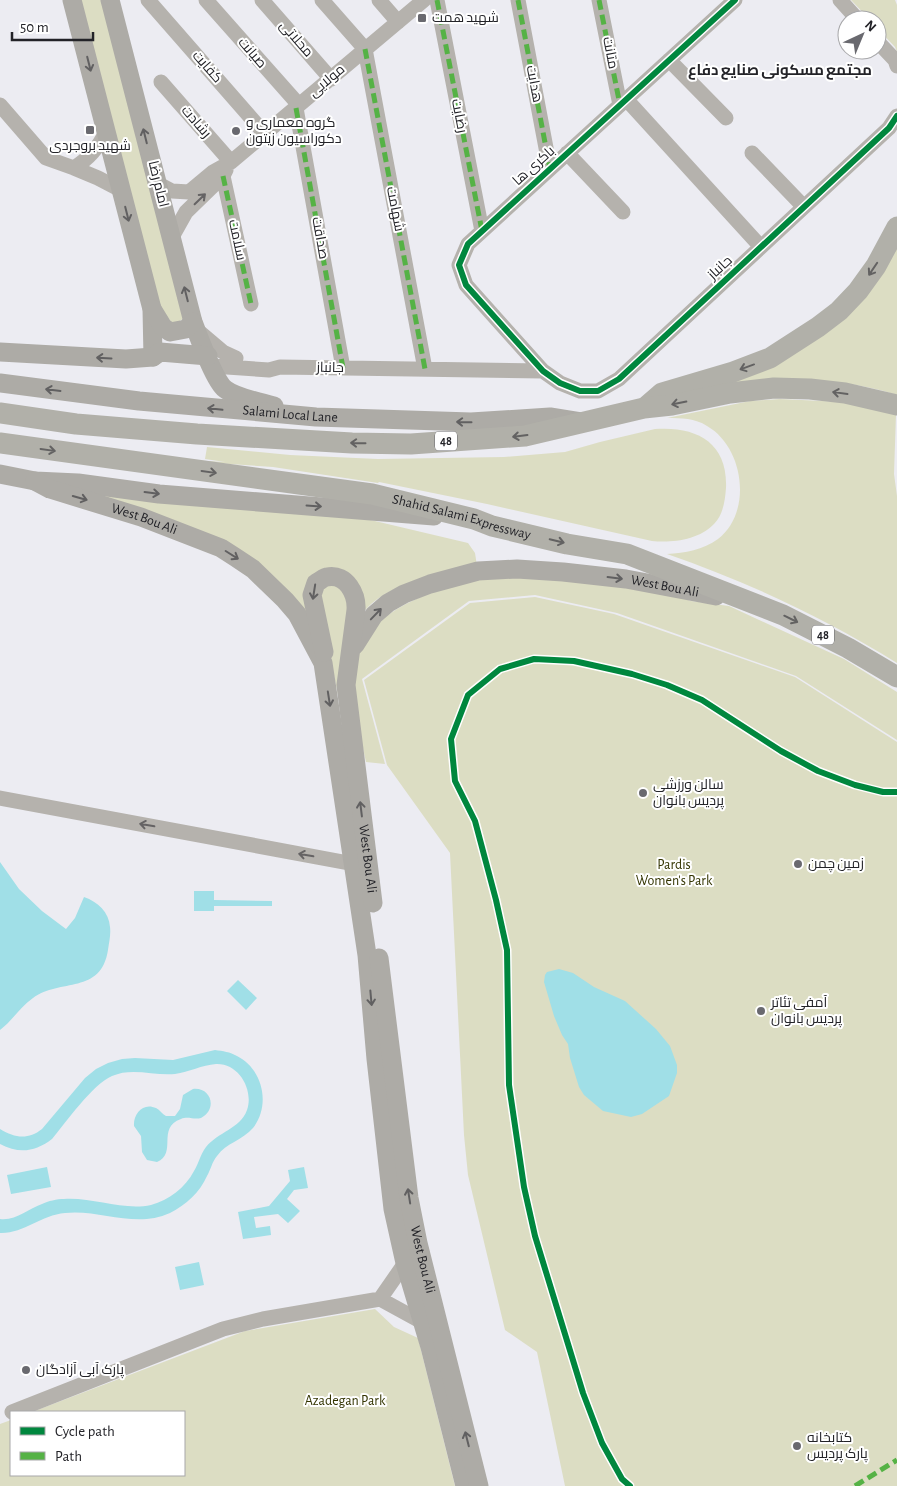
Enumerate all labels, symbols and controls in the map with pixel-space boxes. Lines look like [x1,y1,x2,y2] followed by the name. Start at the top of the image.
[12,10,94,42] scale bar
[837,10,887,60] north arrow
[432,11,499,25] place label: شهید همت
[416,12,428,24] marker: شهید همت
[277,18,315,60] street label: محلاتی
[862,18,879,35] text: N
[20,20,49,35] text: 50 m
[235,35,269,71] street label: صیانت
[600,36,620,70] street label: متانت
[190,48,224,86] street label: کفایت
[85,56,94,72] one-way arrow
[306,62,348,100] street label: مولايی
[688,63,872,80] district label: مجتمع مسکونی صنایع دفاع
[524,64,544,104] street label: هدایت
[449,98,469,134] street label: رضایت
[179,103,213,141] street label: رشادت
[246,116,341,146] place label: گروه معماری و دکوراسیون زیتون
[84,124,96,136] marker: شهید بروجردی
[230,125,242,137] marker: گروه معماری و دکوراسیون زیتون
[140,128,149,144] one-way arrow
[49,139,131,153] place label: شهید بروجردی
[510,144,558,188] street label: باکری ها
[144,159,171,209] street label: امام رضا
[384,185,406,233] street label: شهامت
[193,193,206,205] one-way arrow
[123,205,133,221] one-way arrow
[309,216,331,260] street label: صداقت
[226,218,248,262] street label: سلامت
[704,253,735,283] street label: جانباز
[868,262,878,276] one-way arrow
[181,286,190,302] one-way arrow
[96,354,112,363] one-way arrow
[315,361,344,375] street label: جانباز
[739,363,755,372] one-way arrow
[46,385,62,395] one-way arrow
[832,387,848,397] one-way arrow
[672,399,688,409] one-way arrow
[242,403,338,425] street label: Salami Local Lane
[207,404,223,413] one-way arrow
[457,417,473,426] one-way arrow
[513,431,529,441] one-way arrow
[435,432,457,451] road number: 48
[350,438,366,448] one-way arrow
[40,445,56,455] one-way arrow
[201,467,217,477] one-way arrow
[144,488,160,498] one-way arrow
[391,492,532,542] street label: Shahid Salami Expressway
[72,494,88,504] one-way arrow
[110,501,179,537] street label: West Bou Ali
[306,502,322,511] one-way arrow
[548,537,564,546] one-way arrow
[224,551,238,561] one-way arrow
[606,573,622,583] one-way arrow
[630,573,700,600] street label: West Bou Ali
[309,584,319,600] one-way arrow
[370,608,382,621] one-way arrow
[783,615,798,625] one-way arrow
[812,626,834,644] road number: 48
[324,690,334,706] one-way arrow
[653,778,724,810] place label: سالن ورزشی پردیس بانوان
[637,787,649,799] marker: سالن ورزشی پردیس بانوان
[356,801,366,817] one-way arrow
[139,820,155,830] one-way arrow
[356,824,379,894] street label: West Bou Ali
[299,850,315,859] one-way arrow
[808,857,864,873] place label: زمین چمن
[636,858,713,888] park label: Pardis Women's Park
[792,858,804,870] marker: زمین چمن
[366,990,375,1006] one-way arrow
[770,995,842,1028] place label: آمفی تئاتر پردیس بانوان
[755,1005,767,1017] marker: آمفی تئاتر پردیس بانوان
[404,1188,414,1204] one-way arrow
[408,1225,437,1295] street label: West Bou Ali
[36,1362,124,1379] place label: پارک آبی آزادگان
[20,1364,32,1376] marker: پارک آبی آزادگان
[305,1394,386,1408] park label: Azadegan Park
[10,1411,185,1476] legend
[55,1424,115,1439] text: Cycle path
[462,1431,472,1447] one-way arrow
[807,1431,868,1463] place label: کتابخانه پارک پردیس
[791,1440,803,1452] marker: کتابخانه پارک پردیس
[55,1449,82,1464] text: Path

